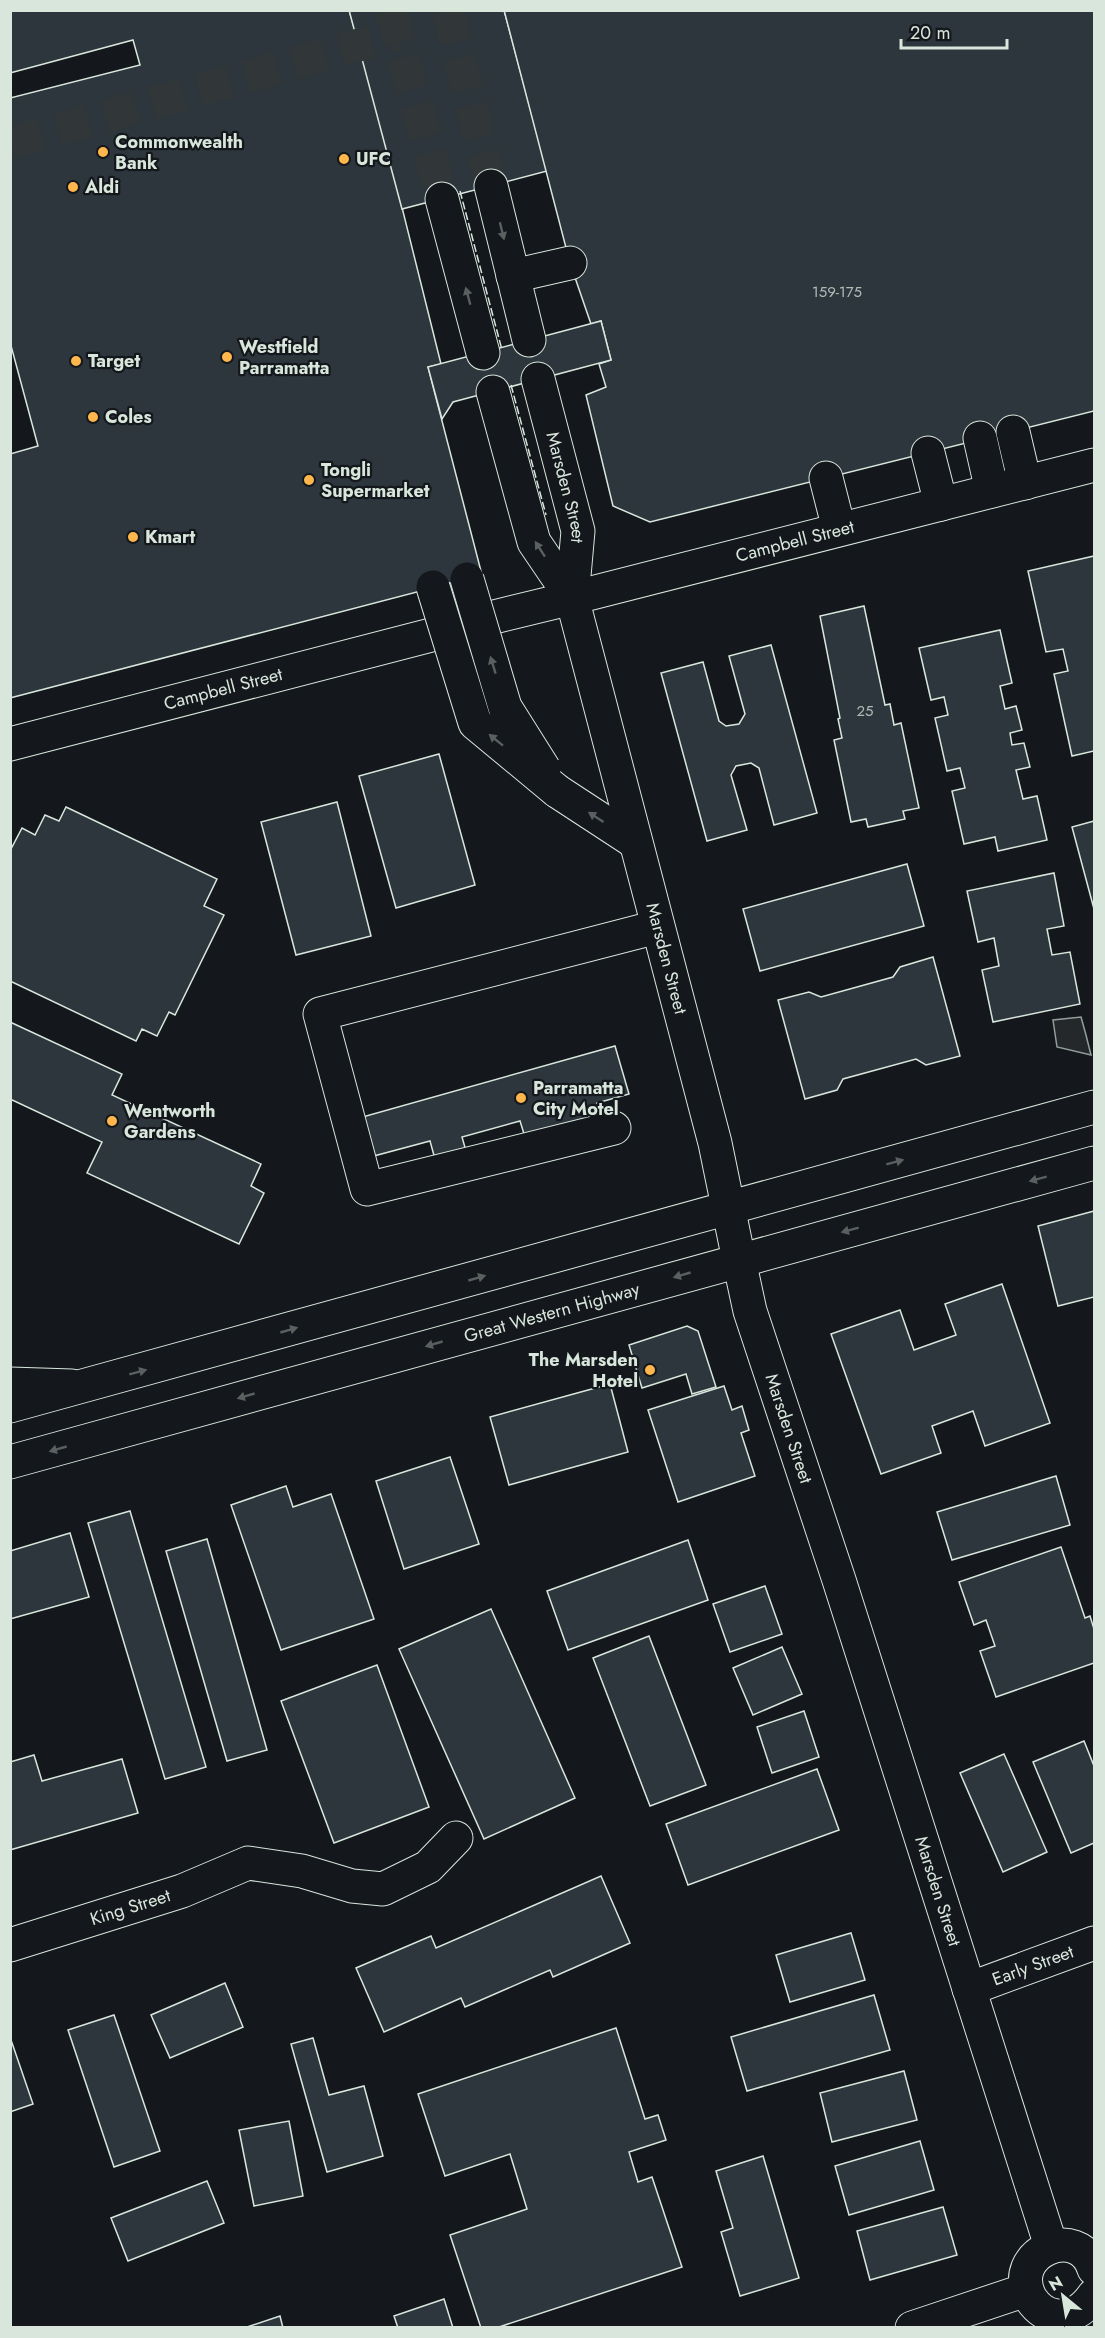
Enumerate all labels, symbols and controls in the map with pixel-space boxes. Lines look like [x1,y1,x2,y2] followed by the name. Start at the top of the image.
[901,12,1008,50] scale bar
[910,20,950,46] text: 20 m
[115,129,243,176] place label: Commonwealth Bank
[96,145,110,159] marker: Commonwealth Bank
[356,146,391,172] place label: UFC
[337,152,351,166] marker: UFC
[84,174,119,200] place label: Aldi
[66,180,80,194] marker: Aldi
[498,222,508,240] one-way arrow
[812,281,862,303] house number: 159-175
[462,287,472,305] one-way arrow
[239,334,330,381] place label: Westfield Parramatta
[88,348,140,374] place label: Target
[220,350,234,364] marker: Westfield Parramatta
[69,354,83,368] marker: Target
[105,404,152,430] place label: Coles
[86,410,100,424] marker: Coles
[539,429,591,545] street label: Marsden Street
[321,457,430,504] place label: Tongli Supermarket
[302,473,316,487] marker: Tongli Supermarket
[733,513,858,569] street label: Campbell Street
[145,524,195,550] place label: Kmart
[126,530,140,544] marker: Kmart
[534,541,545,557] one-way arrow
[488,656,497,674] one-way arrow
[161,661,286,717] street label: Campbell Street
[857,700,874,722] house number: 25
[489,734,504,747] one-way arrow
[588,811,604,822] one-way arrow
[639,900,694,1018] street label: Marsden Street
[533,1075,624,1122] place label: Parramatta City Motel
[514,1091,528,1105] marker: Parramatta City Motel
[124,1098,216,1145] place label: Wentworth Gardens
[105,1114,119,1128] marker: Wentworth Gardens
[886,1157,904,1166] one-way arrow
[1029,1174,1047,1184] one-way arrow
[841,1225,859,1235] one-way arrow
[673,1271,691,1280] one-way arrow
[468,1273,486,1282] one-way arrow
[461,1276,643,1349] street label: Great Western Highway
[280,1325,298,1335] one-way arrow
[425,1340,443,1349] one-way arrow
[529,1347,638,1394] place label: The Marsden Hotel
[643,1363,657,1377] marker: The Marsden Hotel
[129,1366,147,1376] one-way arrow
[759,1370,819,1487] street label: Marsden Street
[237,1392,255,1402] one-way arrow
[49,1444,67,1454] one-way arrow
[908,1833,968,1950] street label: Marsden Street
[87,1882,174,1932] street label: King Street
[988,1938,1078,1992] street label: Early Street
[1033,2266,1093,2326] north arrow
[1044,2270,1067,2297] text: N

